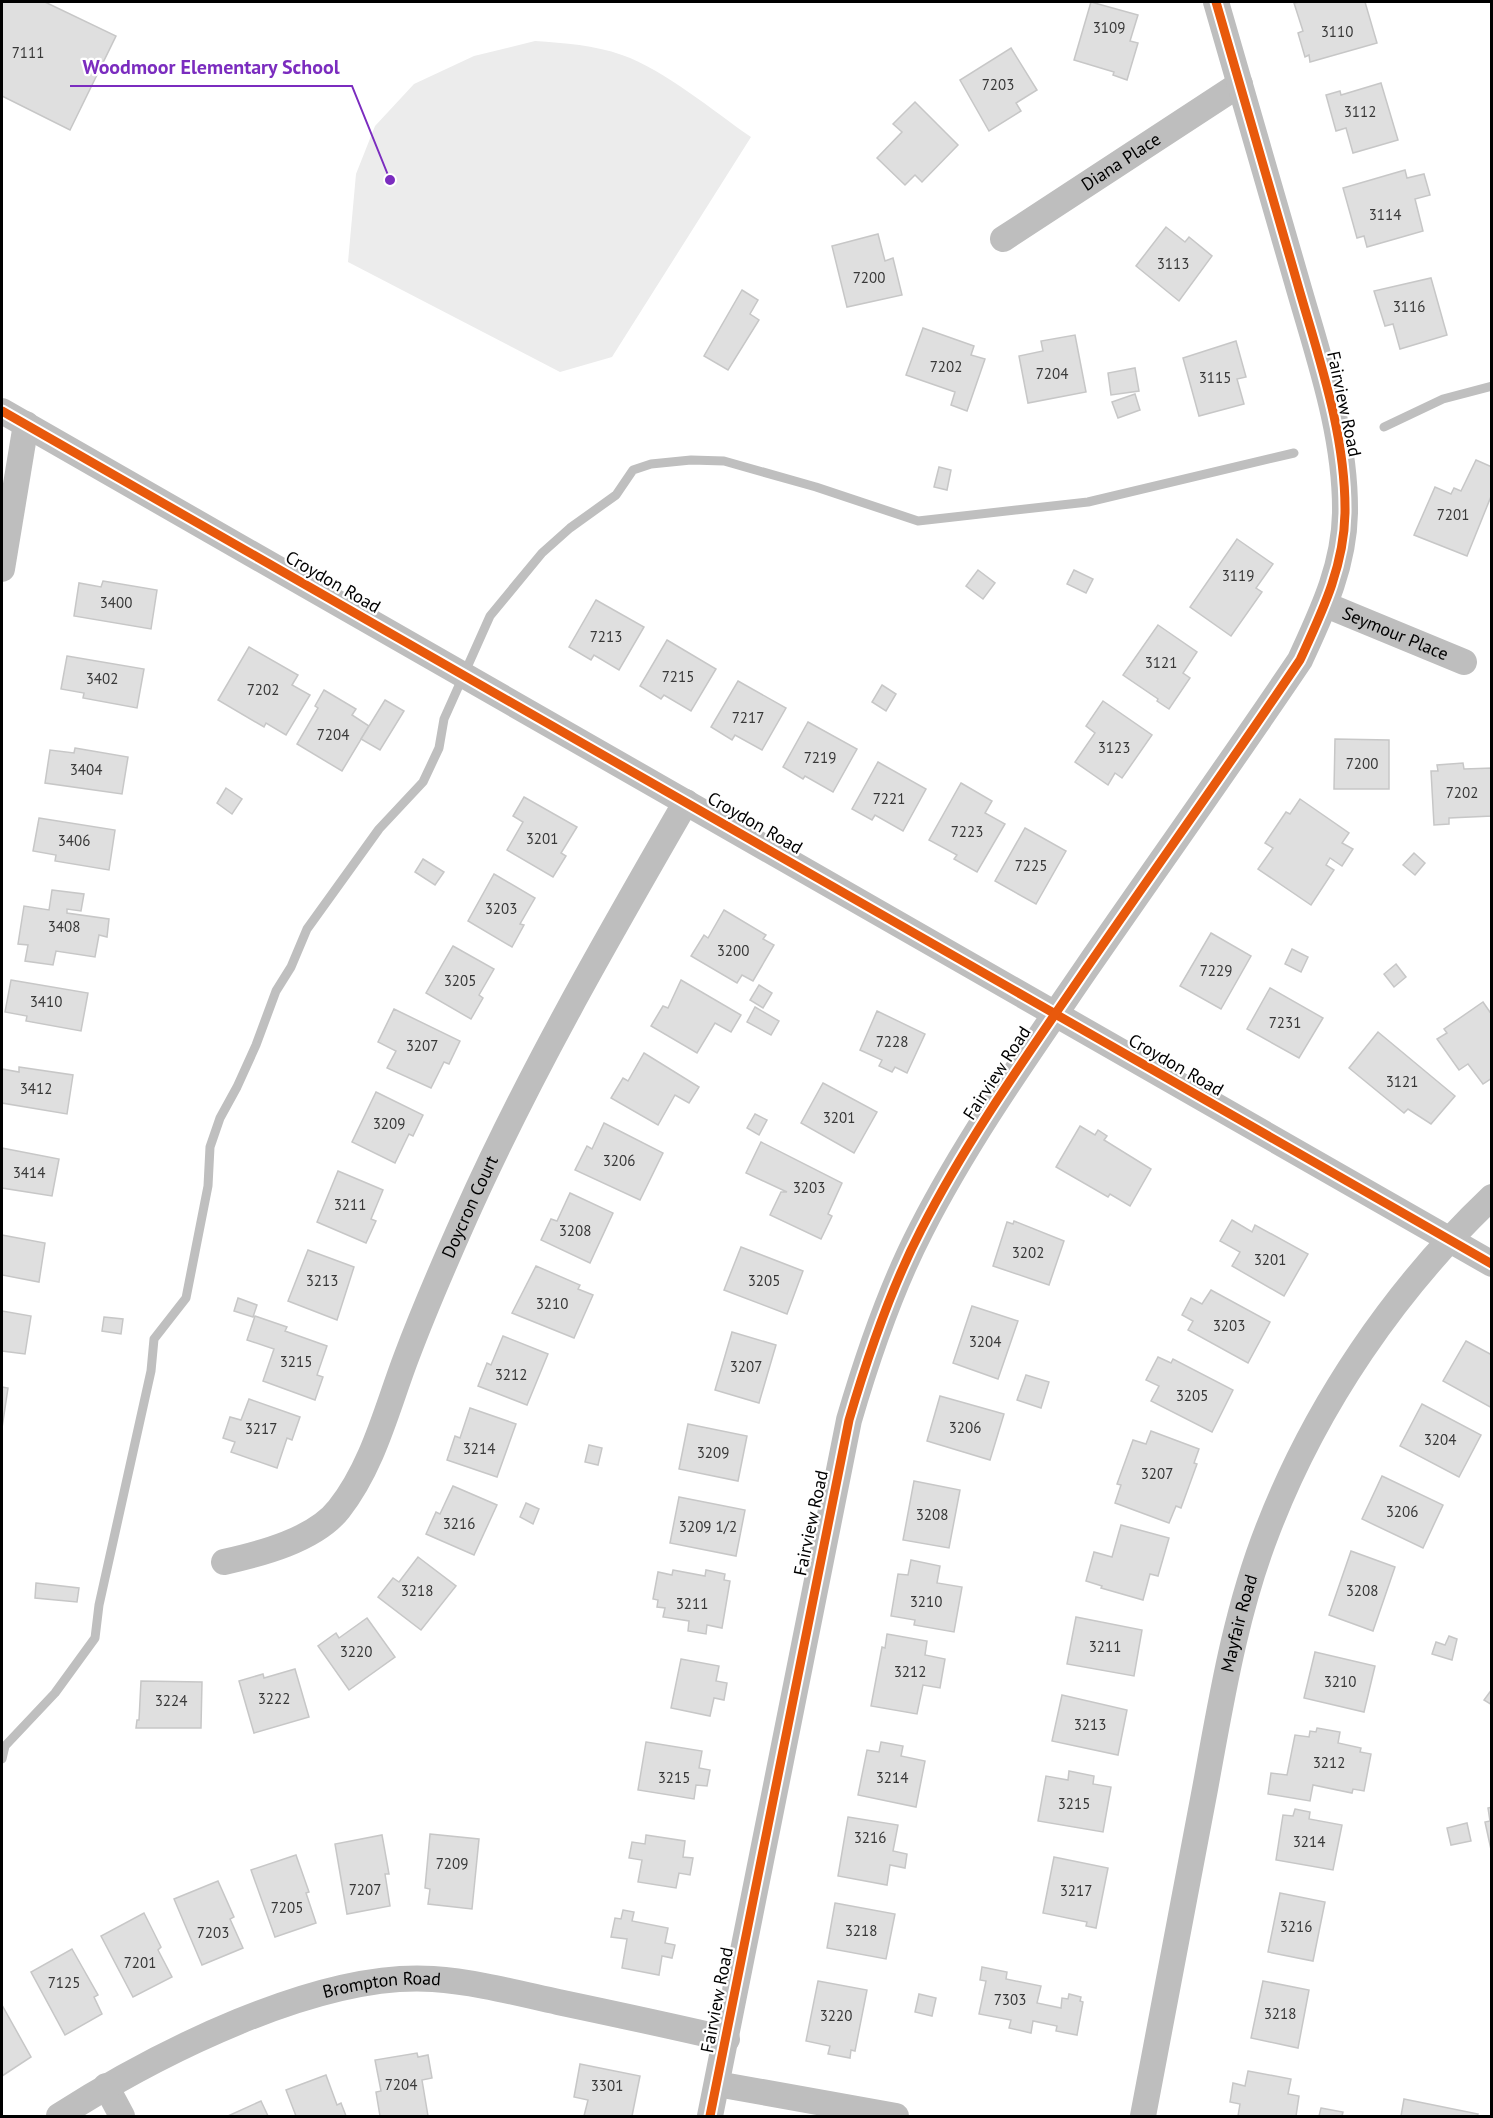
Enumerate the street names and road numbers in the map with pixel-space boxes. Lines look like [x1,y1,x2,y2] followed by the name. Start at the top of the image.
[1077,127,1165,196] street label: Diana Place
[1322,349,1367,459] street label: Fairview Road
[282,545,385,618] street label: Croydon Road
[1339,601,1452,665] street label: Seymour Place
[704,786,807,859] street label: Croydon Road
[958,1021,1035,1124] street label: Fairview Road
[1125,1028,1228,1101] street label: Croydon Road
[436,1152,503,1261] street label: Doycron Court
[788,1468,833,1578] street label: Fairview Road
[1215,1571,1262,1674] street label: Mayfair Road
[695,1945,738,2055] street label: Fairview Road
[320,1966,442,2003] street label: Brompton Road

